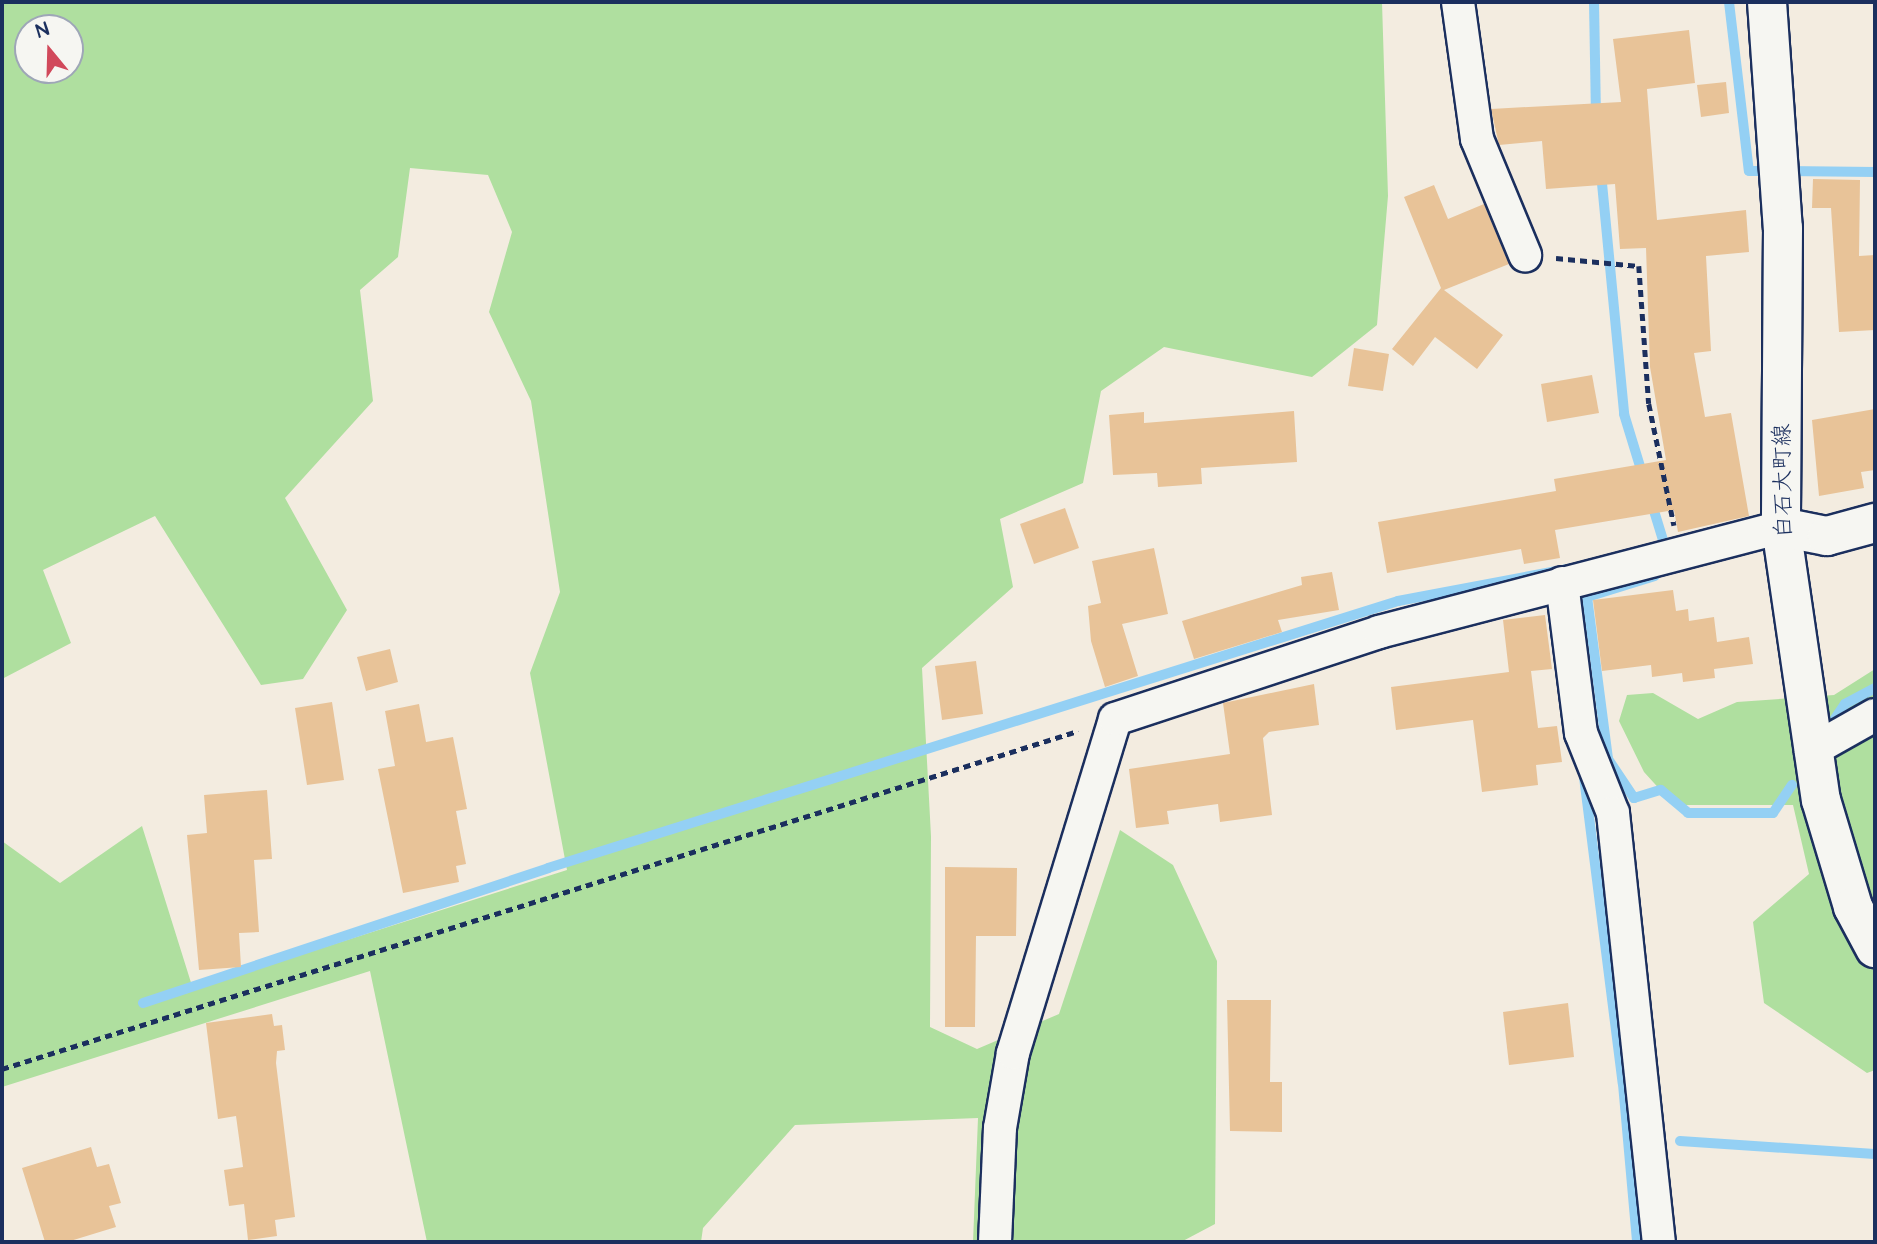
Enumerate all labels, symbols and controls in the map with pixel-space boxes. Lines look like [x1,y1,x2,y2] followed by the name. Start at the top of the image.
[14,14,84,84] north arrow
[33,16,53,45] text: N
[1768,423,1798,539] street label: 白石大町線

